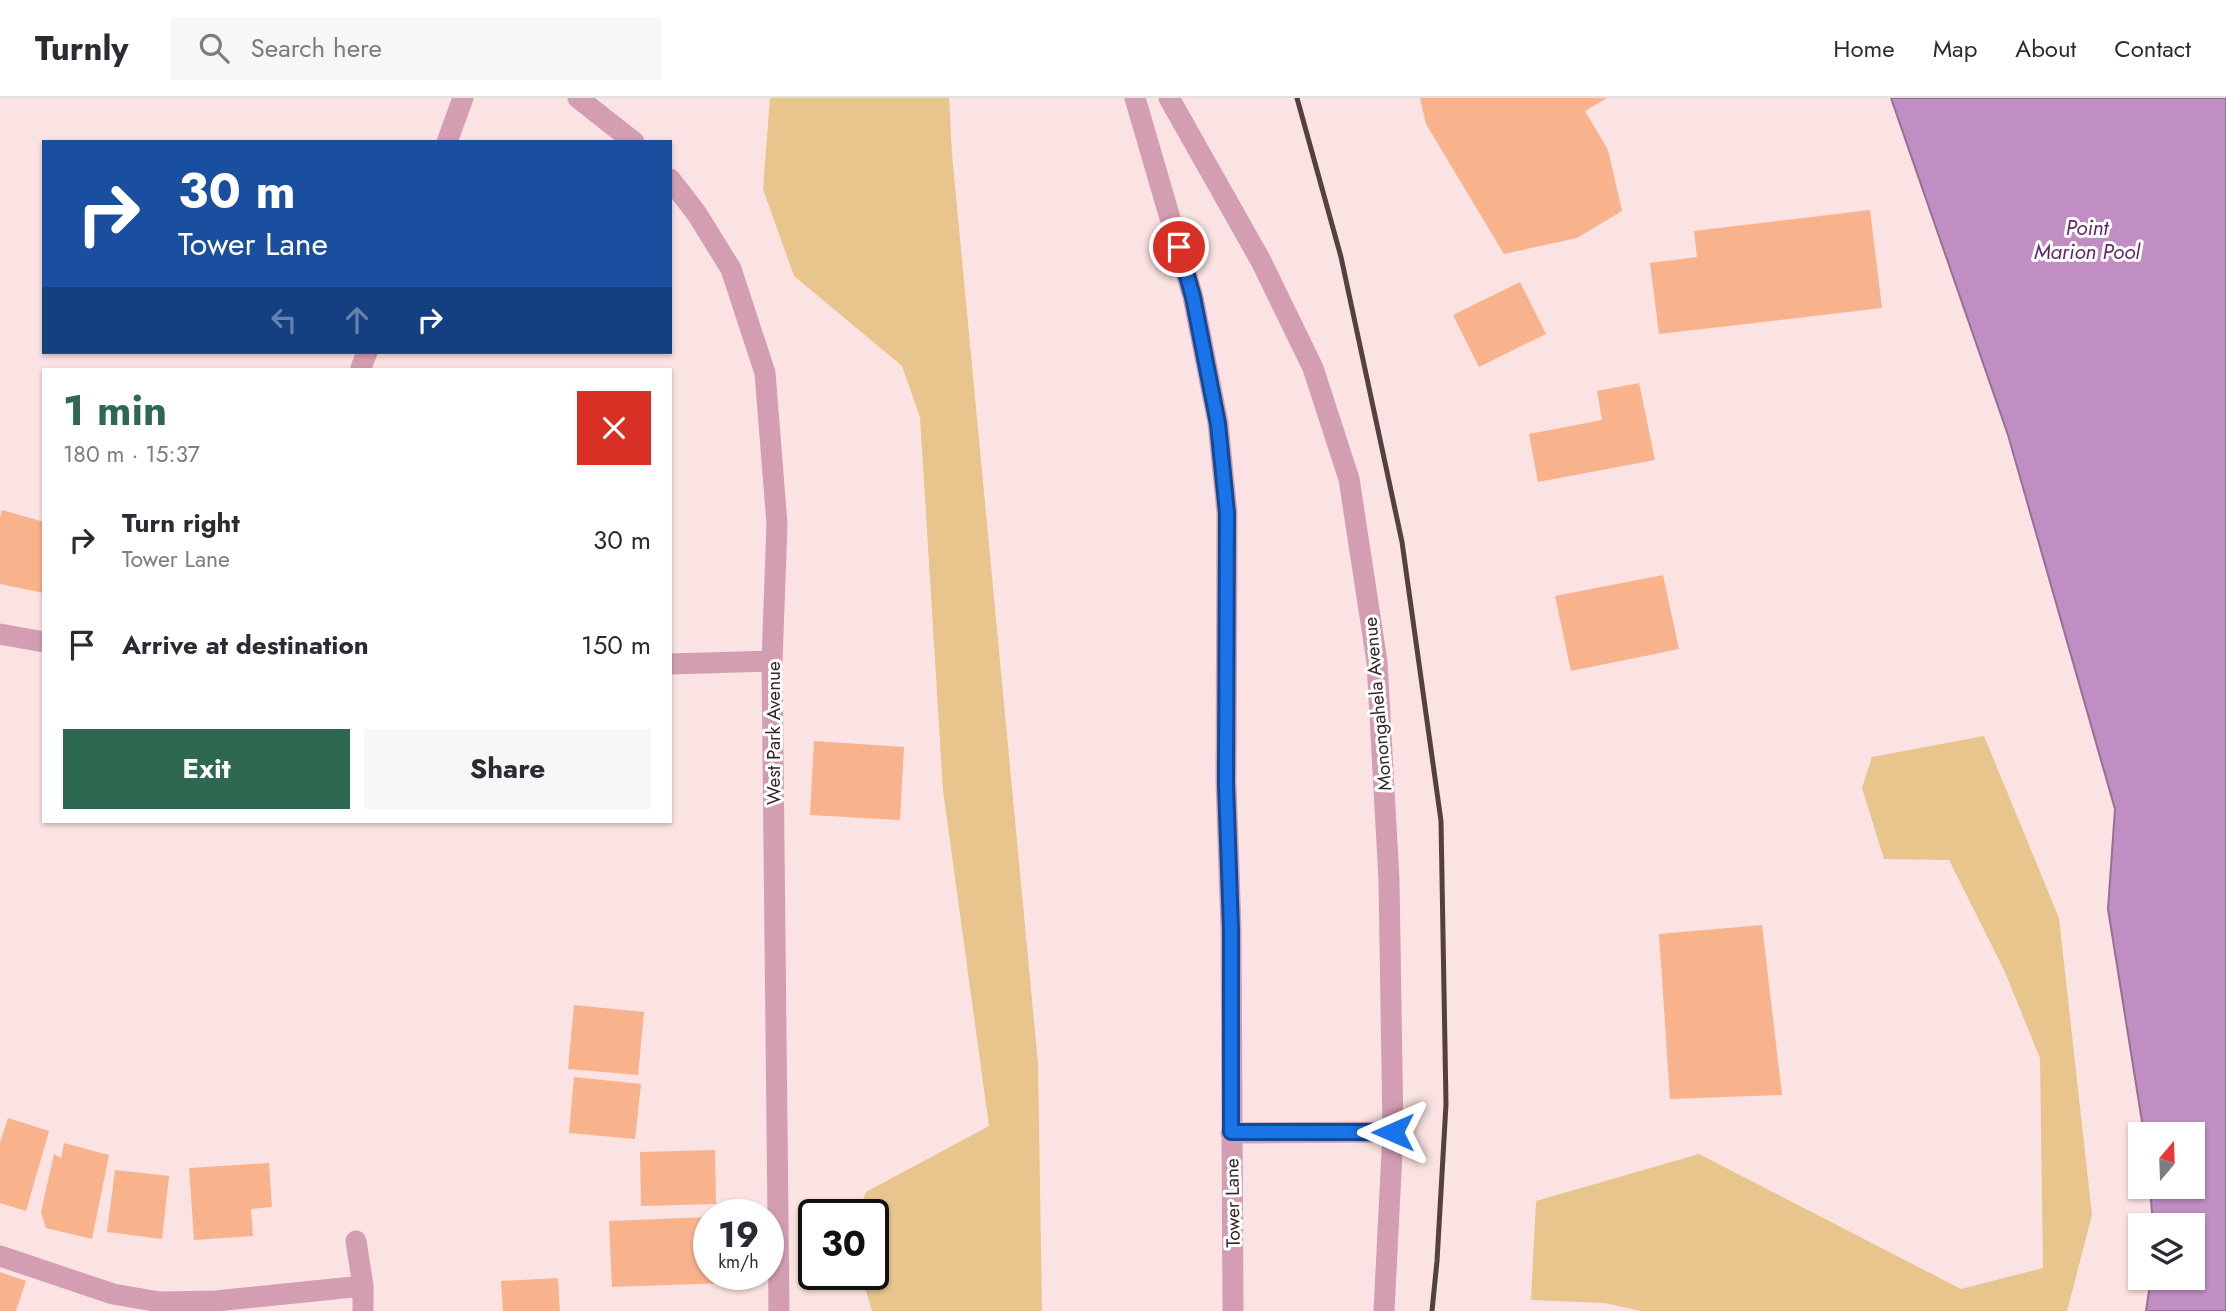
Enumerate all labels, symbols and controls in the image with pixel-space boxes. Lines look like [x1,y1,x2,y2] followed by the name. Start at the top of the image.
[171,17,661,80] search box
[35,25,129,72] text: Turnly
[195,29,233,67] icon: search
[251,29,382,67] text: Search here
[1833,31,1895,66] text: Home
[1933,31,1977,66] text: Map
[2015,31,2076,66] text: About
[2114,31,2191,66] text: Contact
[178,156,296,226] text: 30 m
[63,168,154,259] icon: right
[2034,213,2141,267] water label: Point Marion Pool
[1149,217,1209,277] pin
[178,221,328,267] text: Tower Lane
[1160,228,1198,266] icon: arrive
[265,301,303,339] icon: left
[338,301,376,339] icon: ahead
[411,301,449,339] icon: right
[63,380,167,441] text: 1 min
[577,391,651,465] button: close
[63,437,200,471] text: 180 m · 15:37
[122,504,240,542] text: Turn right
[63,521,101,559] icon: right
[593,521,651,559] text: 30 m
[122,542,230,576] text: Tower Lane
[1356,616,1399,792] street label: Monongahela Avenue
[63,626,101,664] icon: arrive
[122,626,369,664] text: Arrive at destination
[581,626,651,664] text: 150 m
[760,661,787,805] street label: West Park Avenue
[63,729,350,809] button: Exit
[364,729,651,809] button: Share
[1356,1095,1430,1169] position arrow
[2128,1122,2205,1199] north arrow
[2128,1122,2205,1290] map controls
[1218,1158,1247,1248] street label: Tower Lane
[798,1199,889,1290] speed limit sign: 30
[718,1210,759,1260] text: 19
[2128,1213,2205,1290] button: layers
[718,1249,759,1275] text: km/h

